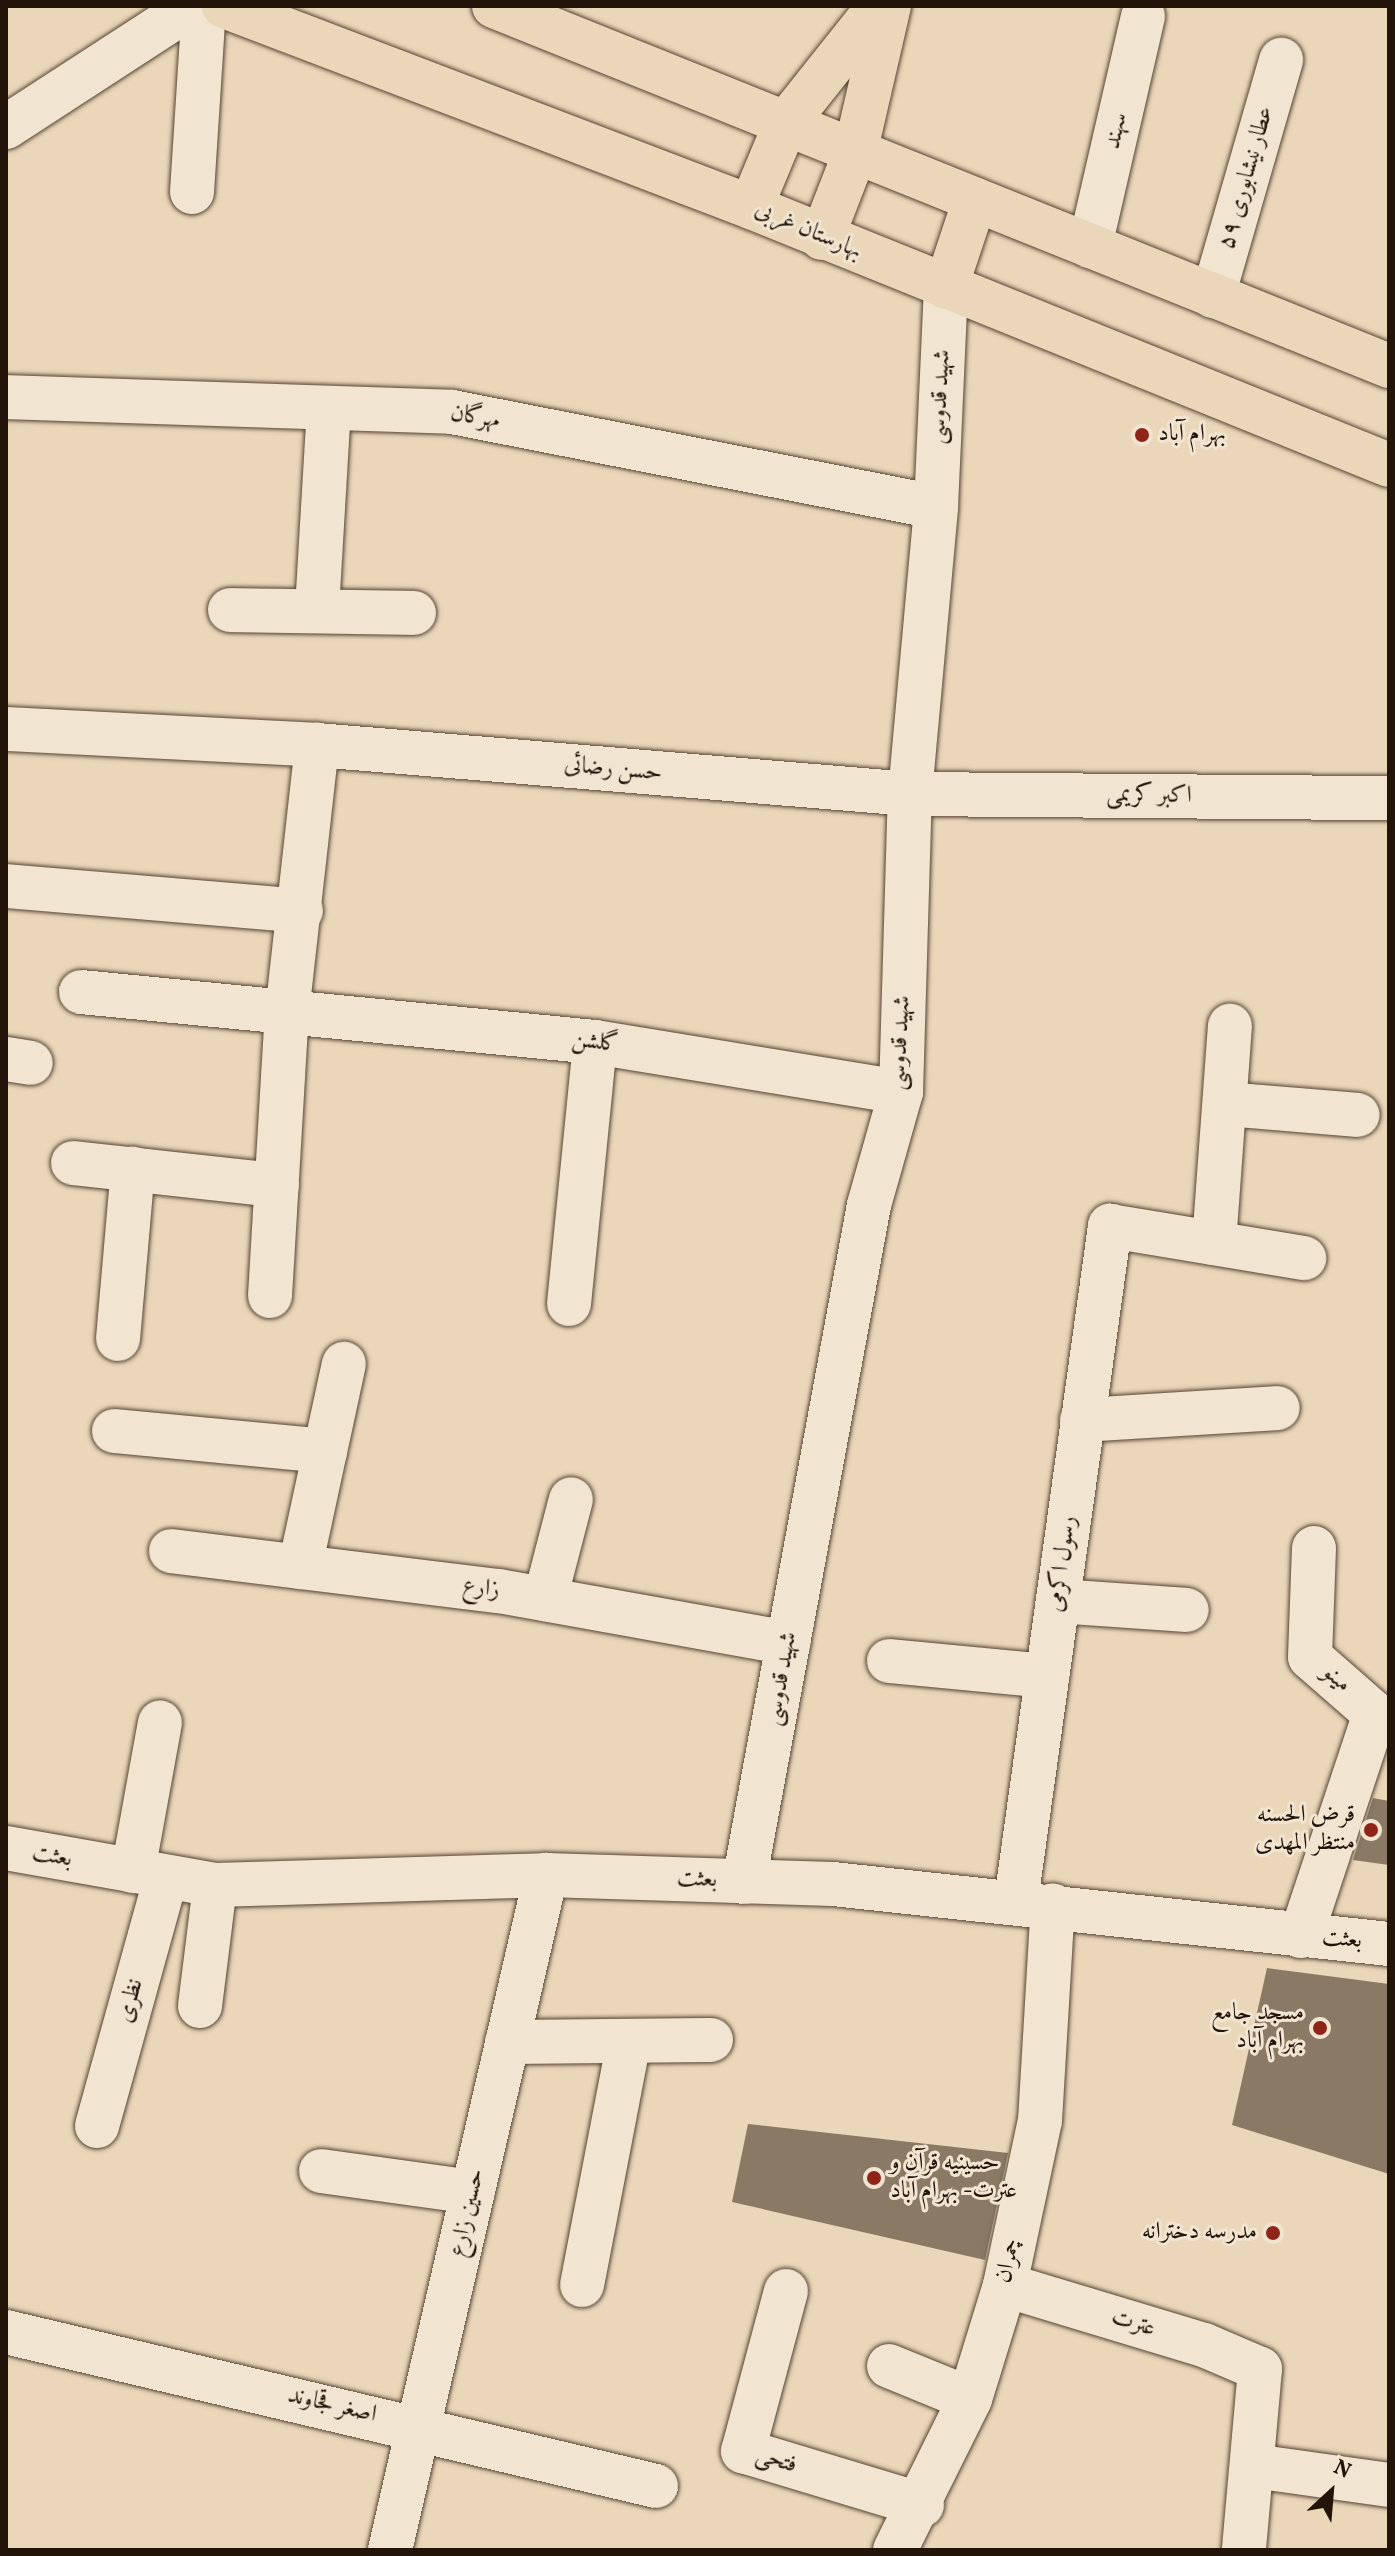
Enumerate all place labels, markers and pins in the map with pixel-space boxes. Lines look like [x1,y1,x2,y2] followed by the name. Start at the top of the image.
[1158,421,1226,449] place label: بهرام آباد
[1133,426,1151,444] marker: بهرام آباد
[1255,1802,1355,1858] place label: قرض الحسنه منتظر المهدی
[1362,1821,1380,1839] marker: قرض الحسنه منتظر المهدی
[1211,2000,1304,2056] place label: مسجد جامع بهرام آباد
[1311,2019,1329,2037] marker: مسجد جامع بهرام آباد
[890,2150,1018,2206] place label: حسینیه قرآن و عترت- بهرام آباد
[865,2169,883,2187] marker: حسینیه قرآن و عترت- بهرام آباد
[1142,2219,1257,2247] place label: مدرسه دخترانه
[1264,2224,1282,2242] marker: مدرسه دخترانه

